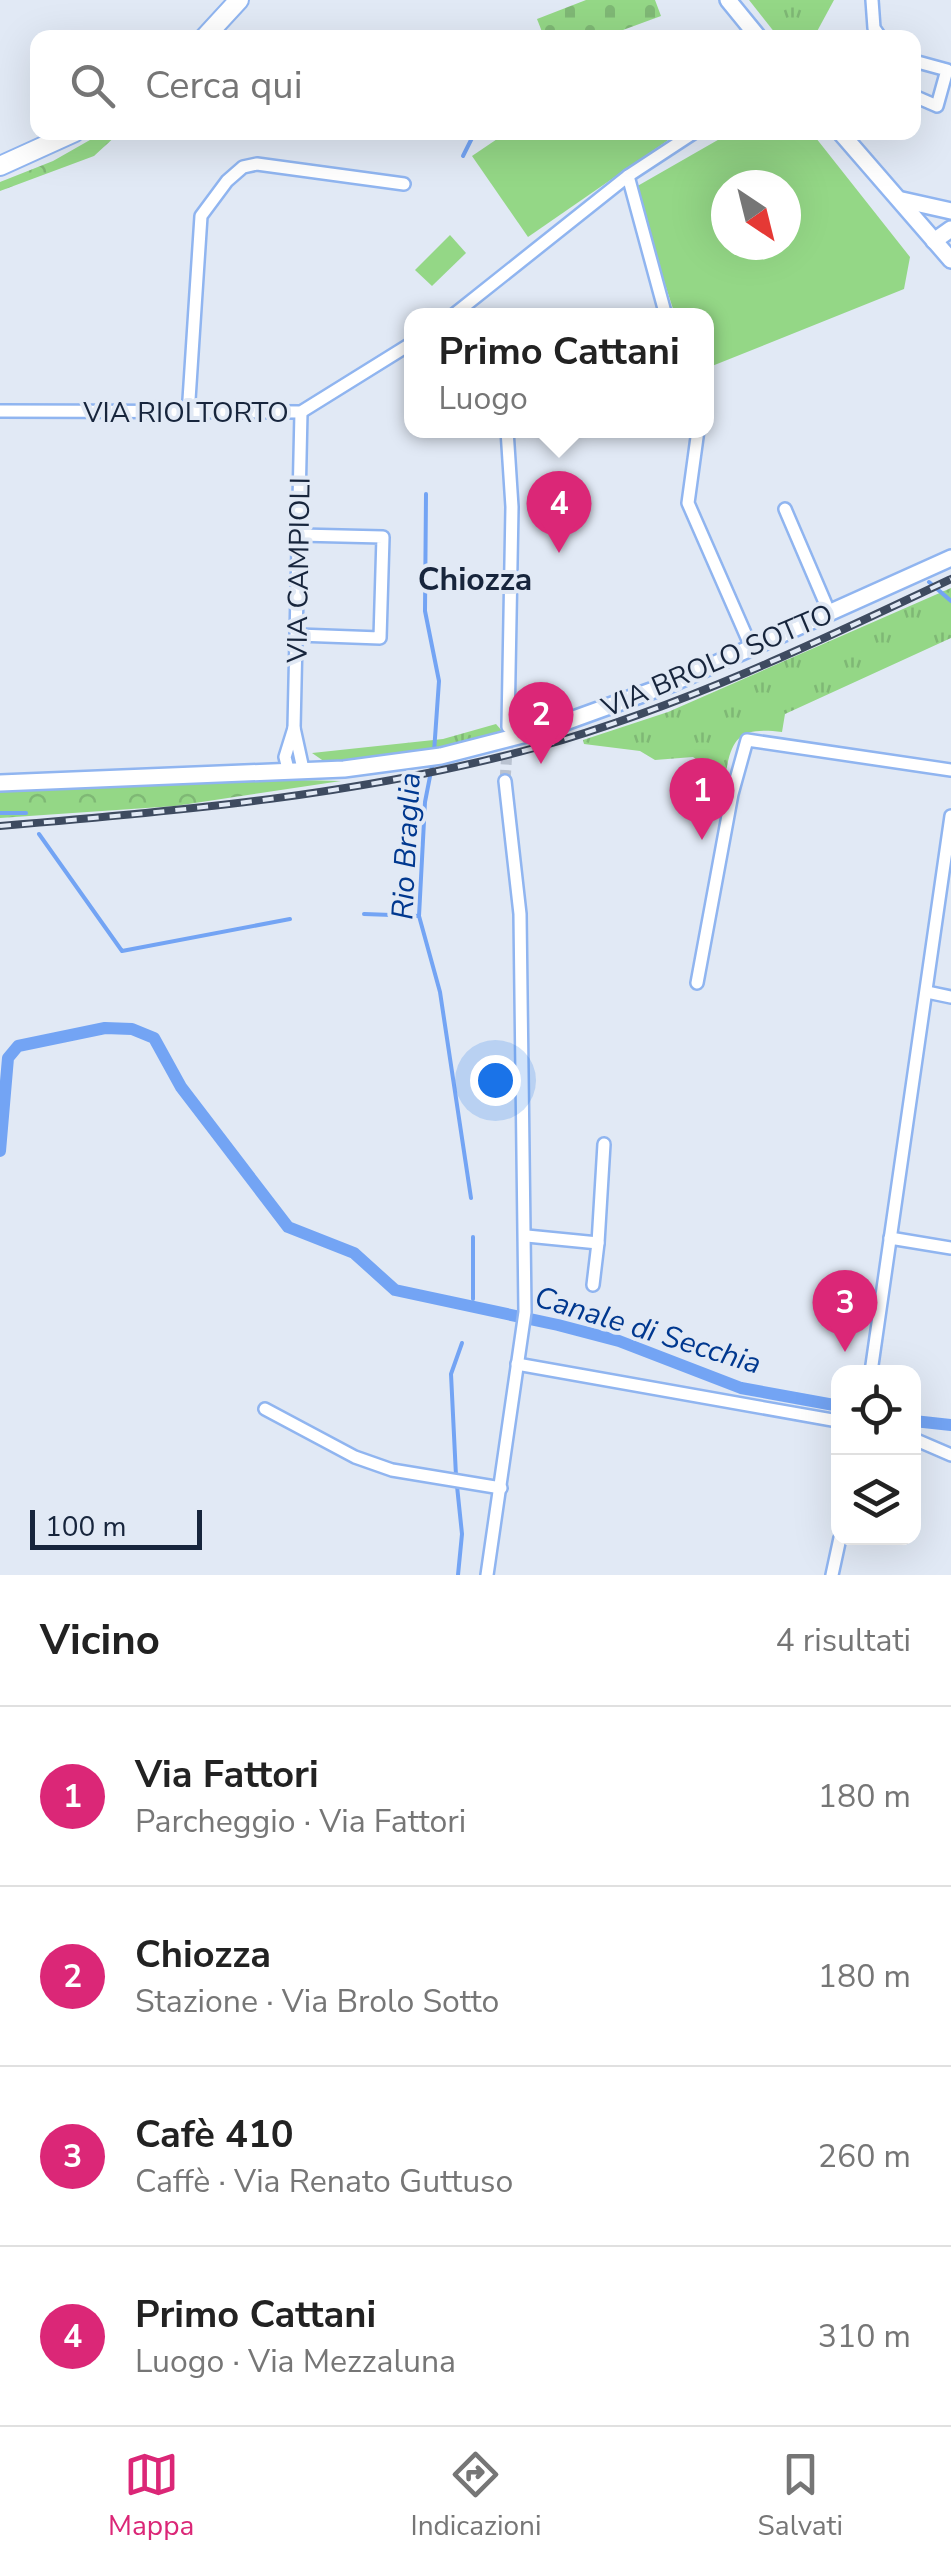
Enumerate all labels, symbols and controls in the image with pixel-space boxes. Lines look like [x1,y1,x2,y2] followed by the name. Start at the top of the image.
[30,30,921,140] search box
[65,58,120,113] icon: search
[145,60,302,111] text: Cerca qui
[711,170,801,260] north arrow
[404,308,714,438] popup
[438,326,680,377] text: Primo Cattani
[438,377,528,420] text: Luogo
[82,394,289,432] street label: VIA RIOLTORTO
[526,470,592,553] pin: 4
[278,477,320,664] street label: VIA CAMPIOLI
[418,558,532,601] district label: Chiozza
[595,595,839,727] street label: VIA BROLO SOTTO
[508,682,574,764] pin: 2
[670,758,734,840] pin: 1
[382,771,431,921] water label: Rio Braglia
[470,1055,521,1106] your location
[812,1270,878,1352] pin: 3
[530,1277,766,1384] water label: Canale di Secchia
[831,1365,921,1545] map controls
[831,1365,921,1455] button: locate
[831,1455,921,1545] button: layers
[30,1505,202,1550] scale bar
[45,1508,127,1546] text: 100 m
[40,1612,160,1669] text: Vicino
[775,1619,911,1662] text: 4 risultati
[135,1749,319,1800] text: Via Fattori
[63,1775,82,1818] text: 1
[818,1775,911,1818] text: 180 m
[135,1800,466,1843] text: Parcheggio · Via Fattori
[135,1929,271,1980] text: Chiozza
[63,1955,82,1998] text: 2
[818,1955,911,1998] text: 180 m
[135,1980,499,2023] text: Stazione · Via Brolo Sotto
[135,2109,294,2160] text: Cafè 410
[63,2135,82,2178] text: 3
[818,2135,911,2178] text: 260 m
[135,2160,513,2203] text: Caffè · Via Renato Guttuso
[135,2289,376,2340] text: Primo Cattani
[63,2315,82,2358] text: 4
[818,2315,911,2358] text: 310 m
[135,2340,456,2383] text: Luogo · Via Mezzaluna
[108,2447,194,2545] tab: Mappa
[410,2447,541,2545] tab: Indicazioni
[758,2447,843,2545] tab: Salvati

